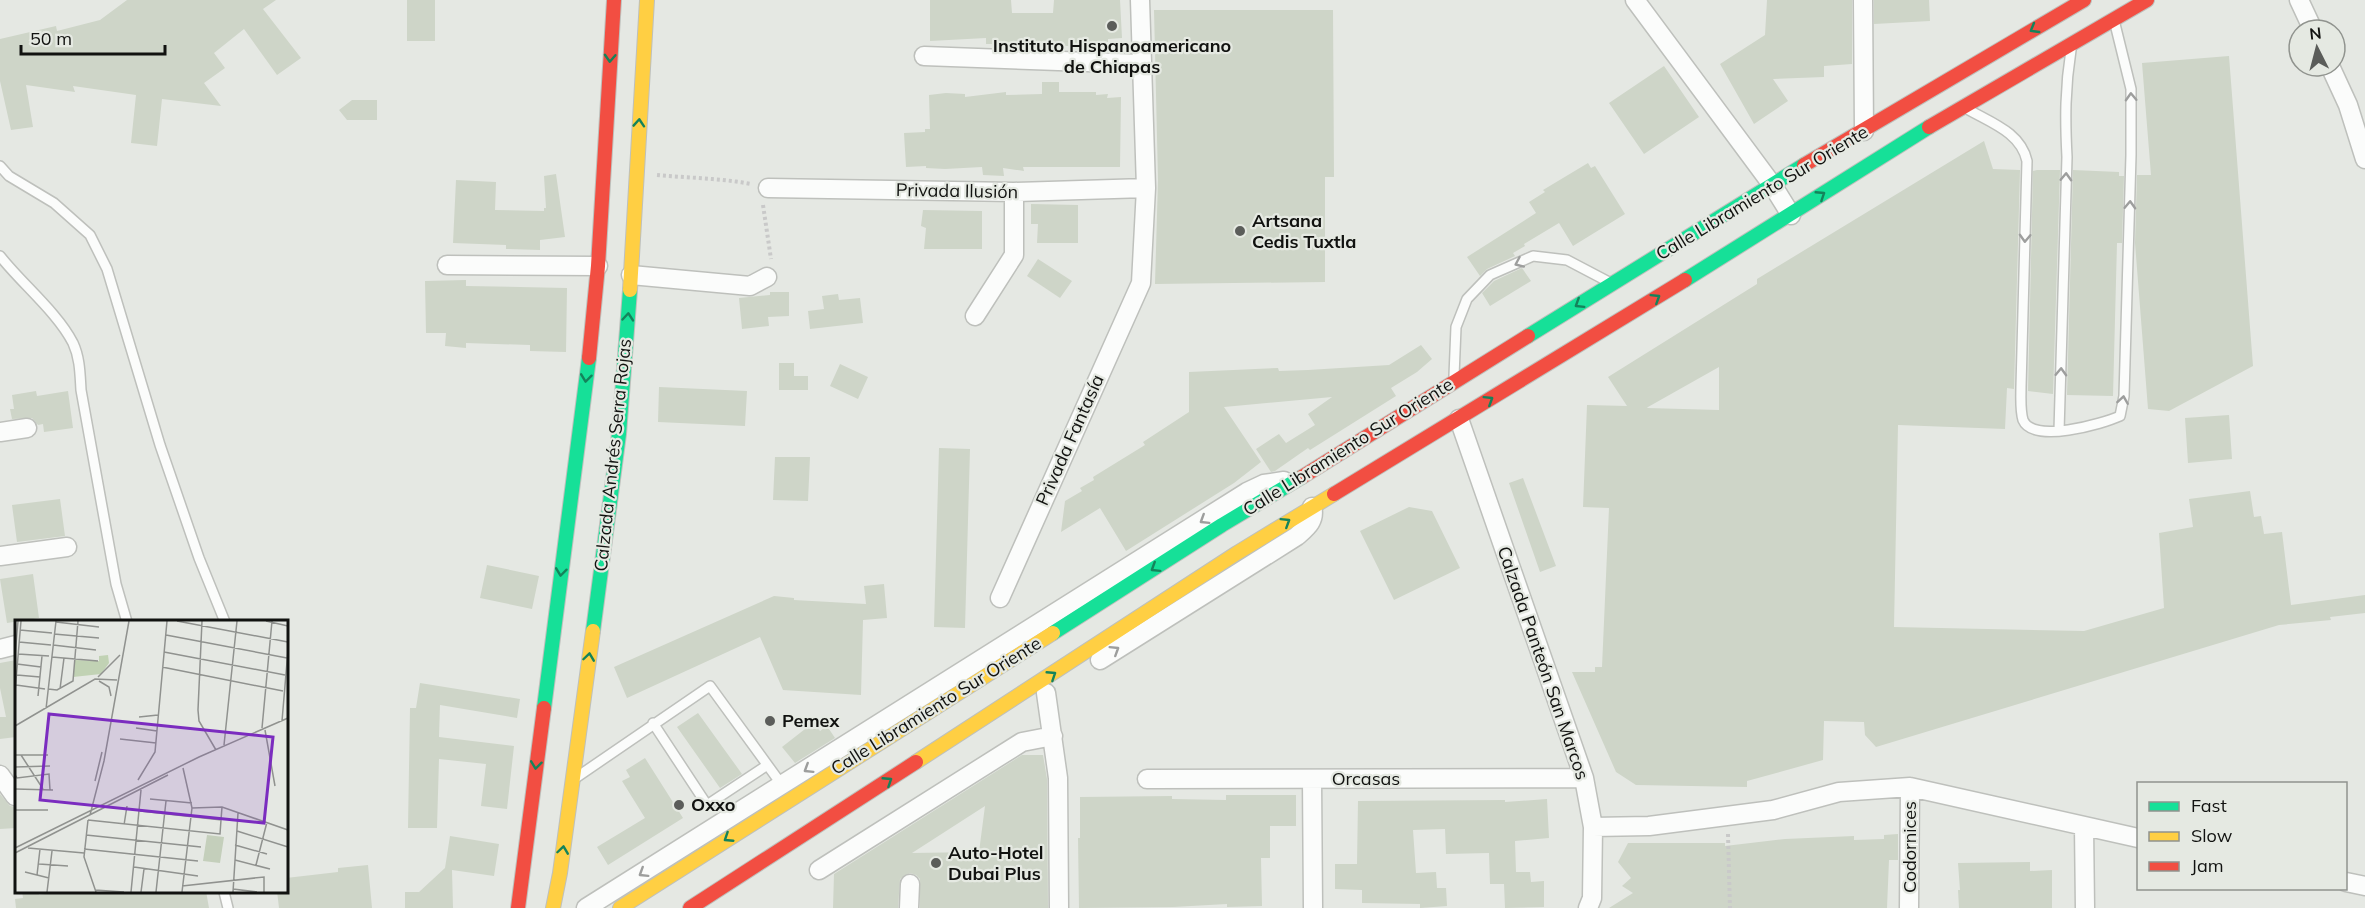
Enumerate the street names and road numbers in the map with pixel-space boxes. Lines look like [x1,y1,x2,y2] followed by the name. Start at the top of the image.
[1651,120,1872,265] street label: Calle Libramiento Sur Oriente
[896,178,1018,203] street label: Privada Ilusión
[589,337,636,572] street label: Calzada Andrés Serra Rojas
[1030,371,1109,509] street label: Privada Fantasía
[1238,372,1457,521] street label: Calle Libramiento Sur Oriente
[1493,543,1594,783] street label: Calzada Panteón San Marcos
[826,631,1045,780] street label: Calle Libramiento Sur Oriente
[1332,767,1400,790] street label: Orcasas
[1898,801,1921,893] street label: Codornices

